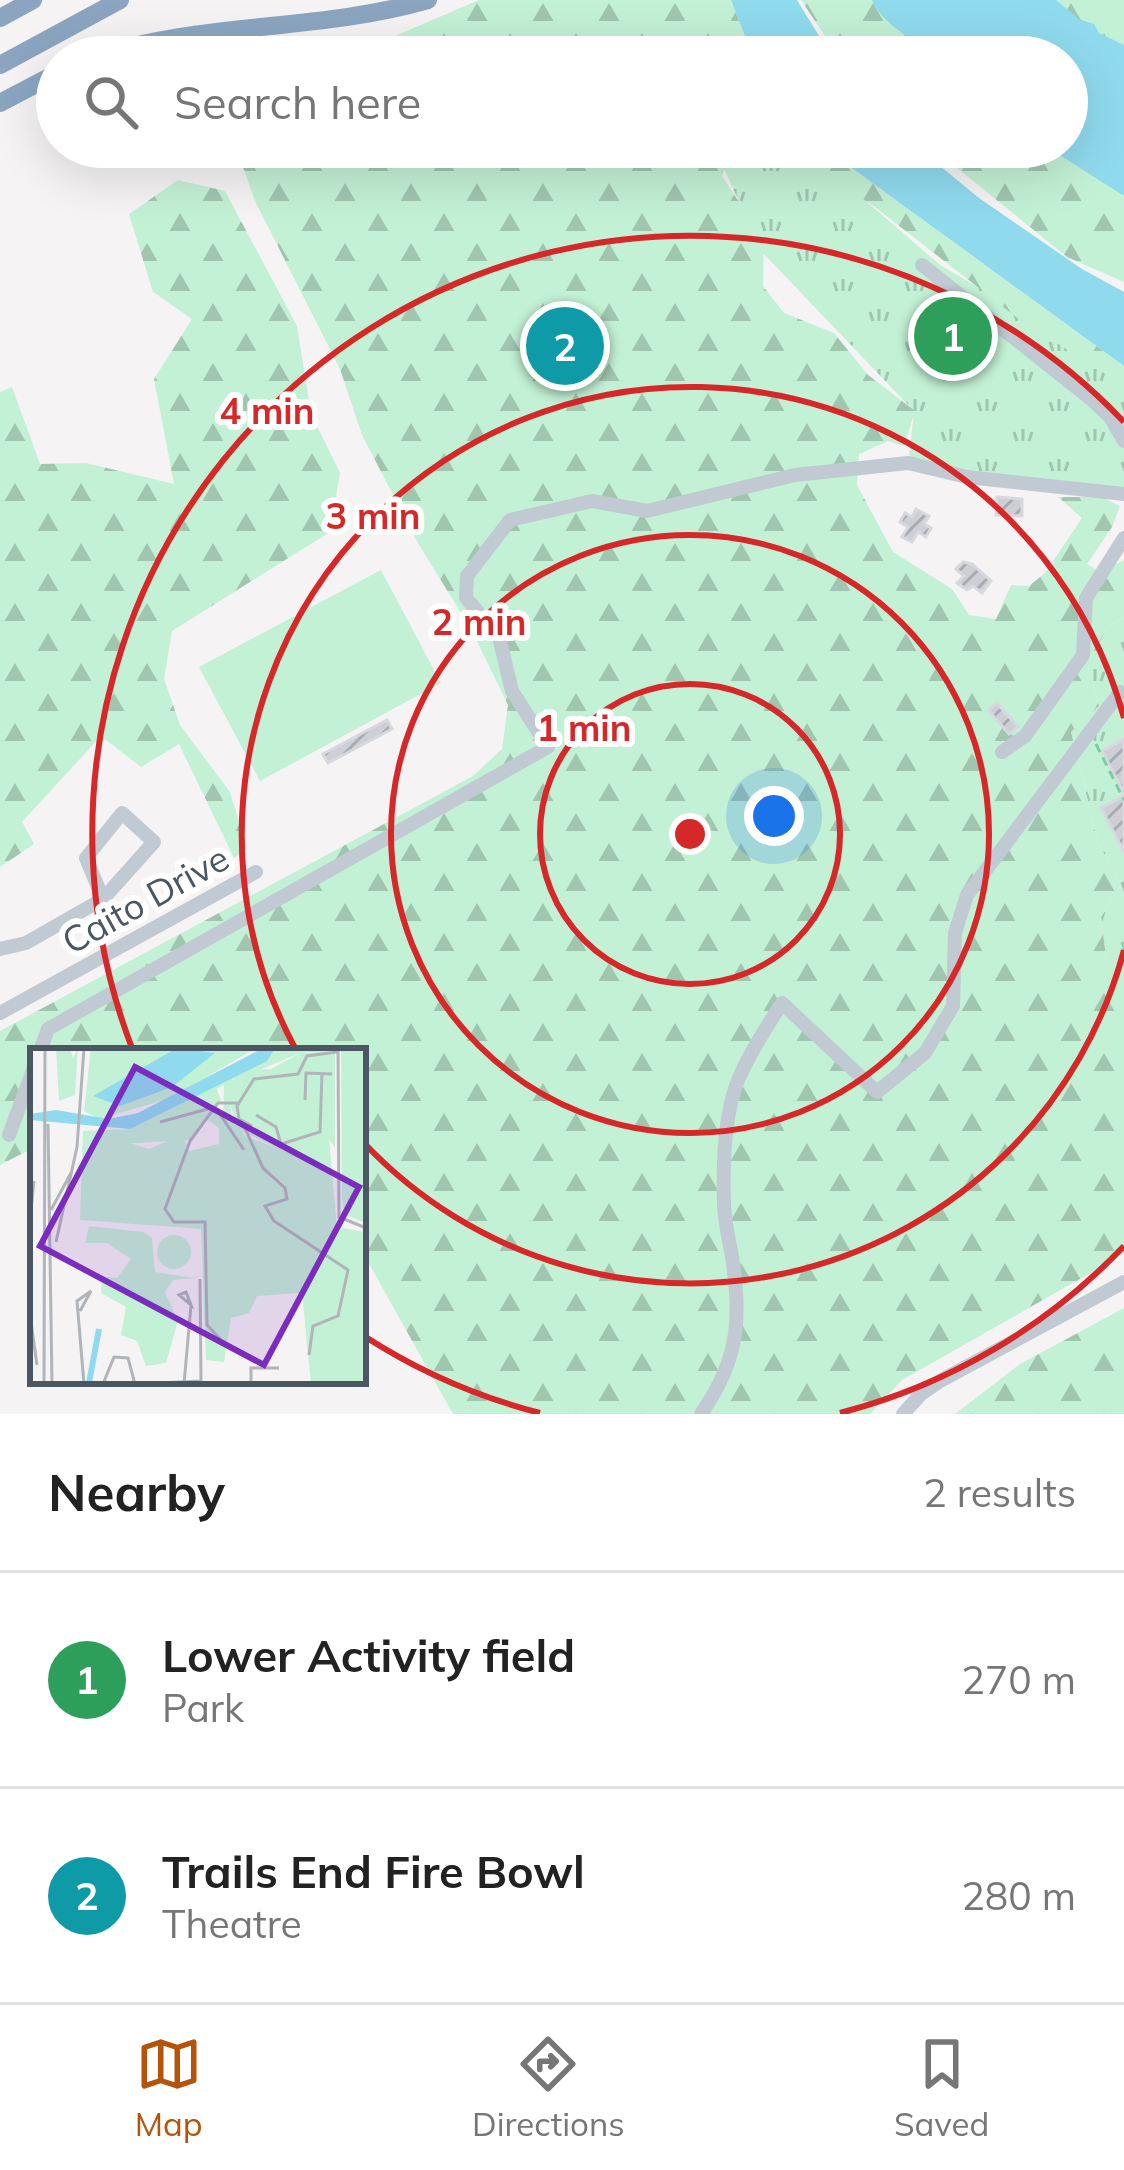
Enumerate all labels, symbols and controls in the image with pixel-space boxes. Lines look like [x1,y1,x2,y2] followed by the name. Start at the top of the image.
[36,36,1088,168] search box
[78,69,144,135] icon: search
[174,74,421,130] text: Search here
[914,291,992,381] pin: 1
[526,301,604,391] pin: 2
[220,388,314,433] text: 4 min
[326,493,420,538] text: 3 min
[432,599,526,644] text: 2 min
[537,705,631,750] text: 1 min
[744,786,804,846] your location
[669,813,711,855] centre of rings
[54,835,236,963] street label: Caito Drive
[30,1048,366,1384] inset map
[48,1460,225,1524] text: Nearby
[923,1468,1076,1517] text: 2 results
[162,1627,575,1683] text: Lower Activity field
[75,1655,99,1704] text: 1
[961,1655,1076,1704] text: 270 m
[162,1683,244,1732] text: Park
[162,1843,585,1899] text: Trails End Fire Bowl
[75,1871,99,1920] text: 2
[961,1871,1076,1920] text: 280 m
[162,1899,302,1948] text: Theatre
[135,2031,203,2144] tab: Map
[472,2031,625,2144] tab: Directions
[894,2031,989,2144] tab: Saved

